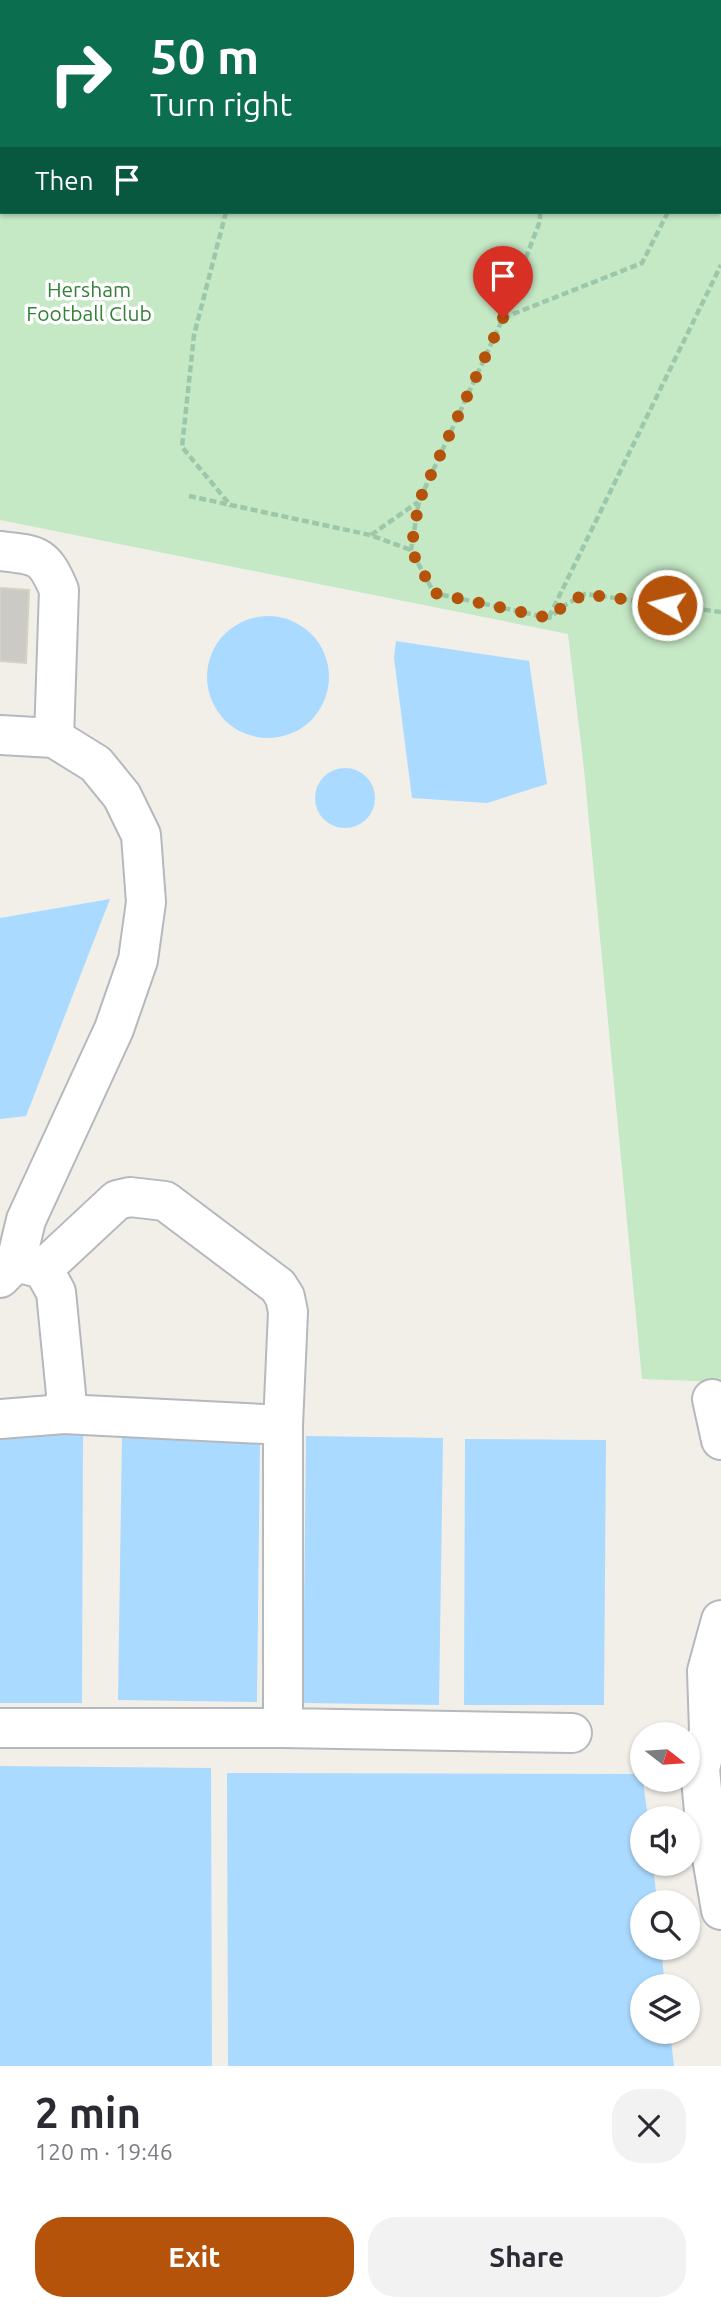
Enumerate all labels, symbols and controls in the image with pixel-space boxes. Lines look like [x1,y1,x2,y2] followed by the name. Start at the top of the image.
[35,28,126,119] icon: right
[150,28,259,83] text: 50 m
[150,86,292,122] text: Turn right
[108,161,146,199] icon: arrive
[35,166,94,195] text: Then
[473,246,533,318] pin
[484,257,522,295] icon: arrive
[26,277,152,325] park label: Hersham Football Club
[630,568,704,642] position arrow
[630,1722,700,1792] north arrow
[630,1722,700,2044] map controls
[630,1806,700,1876] button: sound
[630,1890,700,1960] button: search
[630,1974,700,2044] button: layers
[35,2089,141,2136] text: 2 min
[612,2089,686,2163] button: close
[35,2139,173,2164] text: 120 m · 19:46
[35,2217,354,2297] button: Exit
[368,2217,686,2297] button: Share

